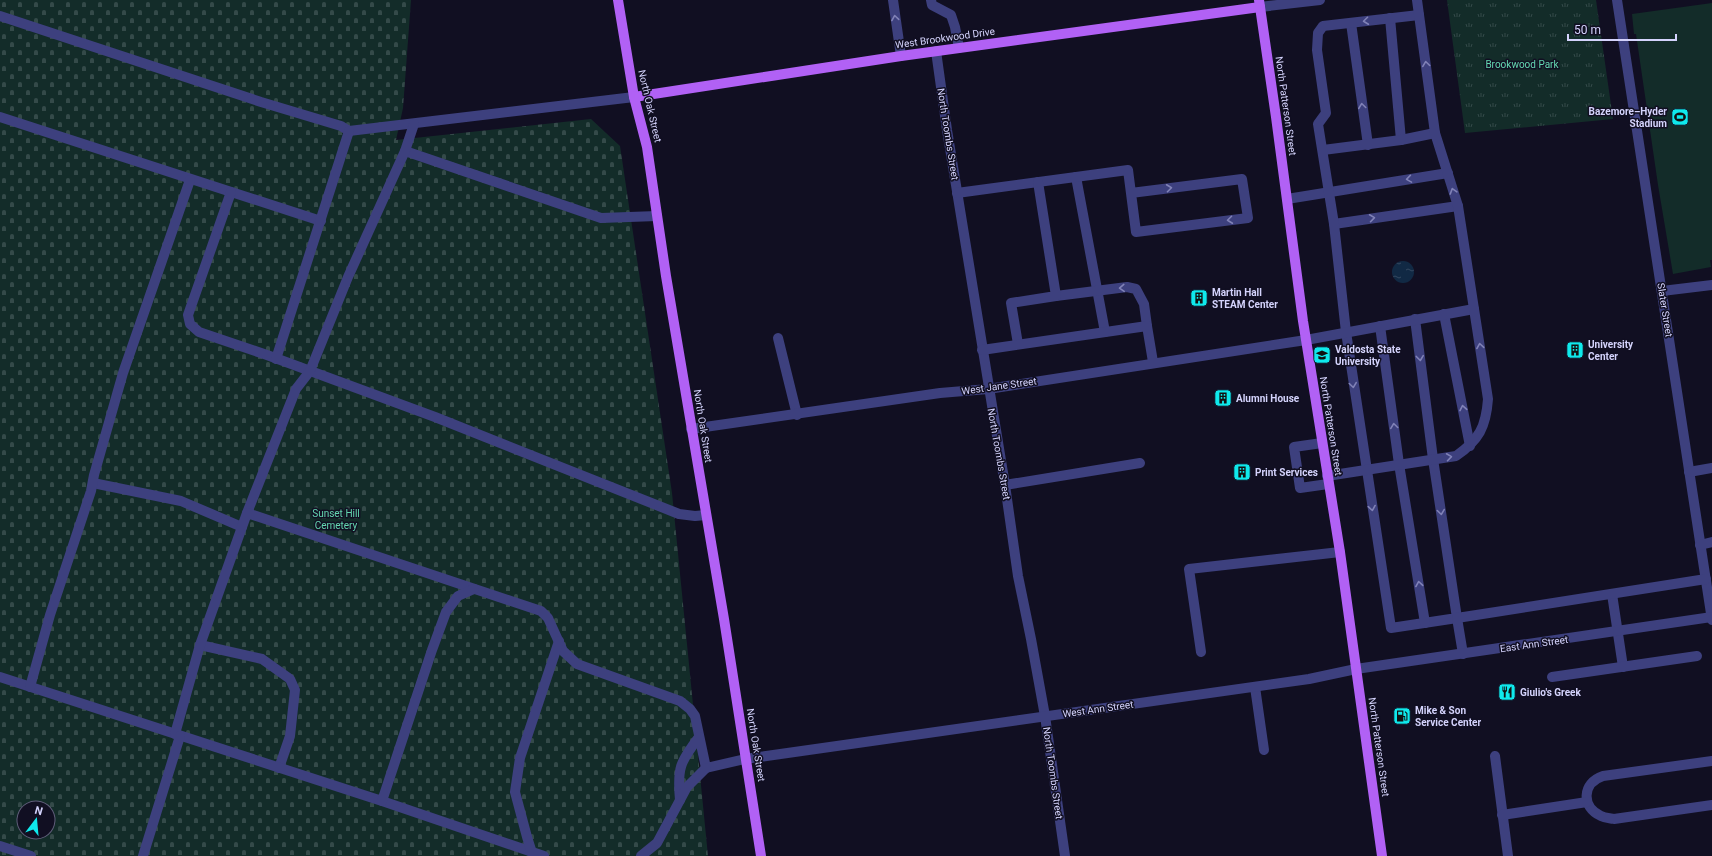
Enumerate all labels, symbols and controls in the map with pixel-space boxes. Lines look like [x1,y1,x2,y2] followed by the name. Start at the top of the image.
[892,15,900,21] one-way arrow
[1363,16,1369,25] one-way arrow
[1568,16,1676,42] scale bar
[1574,23,1601,37] text: 50 m
[894,26,996,50] street label: West Brookwood Drive
[1274,56,1298,156] street label: North Patterson Street
[1485,59,1560,70] park label: Brookwood Park
[1422,61,1431,67] one-way arrow
[636,69,664,143] street label: North Oak Street
[935,87,961,181] street label: North Toombs Street
[1358,103,1367,109] one-way arrow
[1589,106,1667,129] place label: Bazemore–Hyder Stadium
[1670,107,1690,127] sports icon: Bazemore–Hyder Stadium
[1406,174,1412,183] one-way arrow
[1166,184,1173,193] one-way arrow
[1449,187,1458,194] one-way arrow
[1369,214,1375,223] one-way arrow
[1227,215,1233,224] one-way arrow
[1655,282,1675,338] street label: Slater Street
[1119,283,1126,292] one-way arrow
[1212,287,1278,310] place label: Martin Hall STEAM Center
[1189,288,1209,308] building icon: Martin Hall STEAM Center
[1588,339,1634,362] place label: University Center
[1565,340,1585,360] building icon: University Center
[1476,343,1485,349] one-way arrow
[1335,344,1401,367] place label: Valdosta State University
[1312,345,1332,365] school or university icon: Valdosta State University
[1415,355,1424,361] one-way arrow
[961,375,1037,397] street label: West Jane Street
[1318,376,1344,476] street label: North Patterson Street
[1348,382,1357,388] one-way arrow
[1213,388,1233,408] building icon: Alumni House
[692,389,714,463] street label: North Oak Street
[1236,393,1300,404] place label: Alumni House
[1459,404,1467,411] one-way arrow
[986,407,1012,501] street label: North Toombs Street
[1390,423,1399,429] one-way arrow
[1445,453,1452,462] one-way arrow
[1232,462,1252,482] building icon: Print Services
[1255,467,1318,478] place label: Print Services
[1367,505,1376,511] one-way arrow
[312,508,360,531] park label: Sunset Hill Cemetery
[1436,508,1445,515] one-way arrow
[1415,581,1424,587] one-way arrow
[1499,634,1569,654] street label: East Ann Street
[1497,682,1517,702] restaurant icon: Giulio's Greek
[1520,687,1581,698] place label: Giulio's Greek
[1367,697,1391,797] street label: North Patterson Street
[1062,699,1134,719] street label: West Ann Street
[1415,705,1481,728] place label: Mike & Son Service Center
[1392,706,1412,726] fuel station icon: Mike & Son Service Center
[745,708,767,782] street label: North Oak Street
[1041,726,1065,820] street label: North Toombs Street
[16,800,56,840] north arrow
[33,804,44,818] text: N

